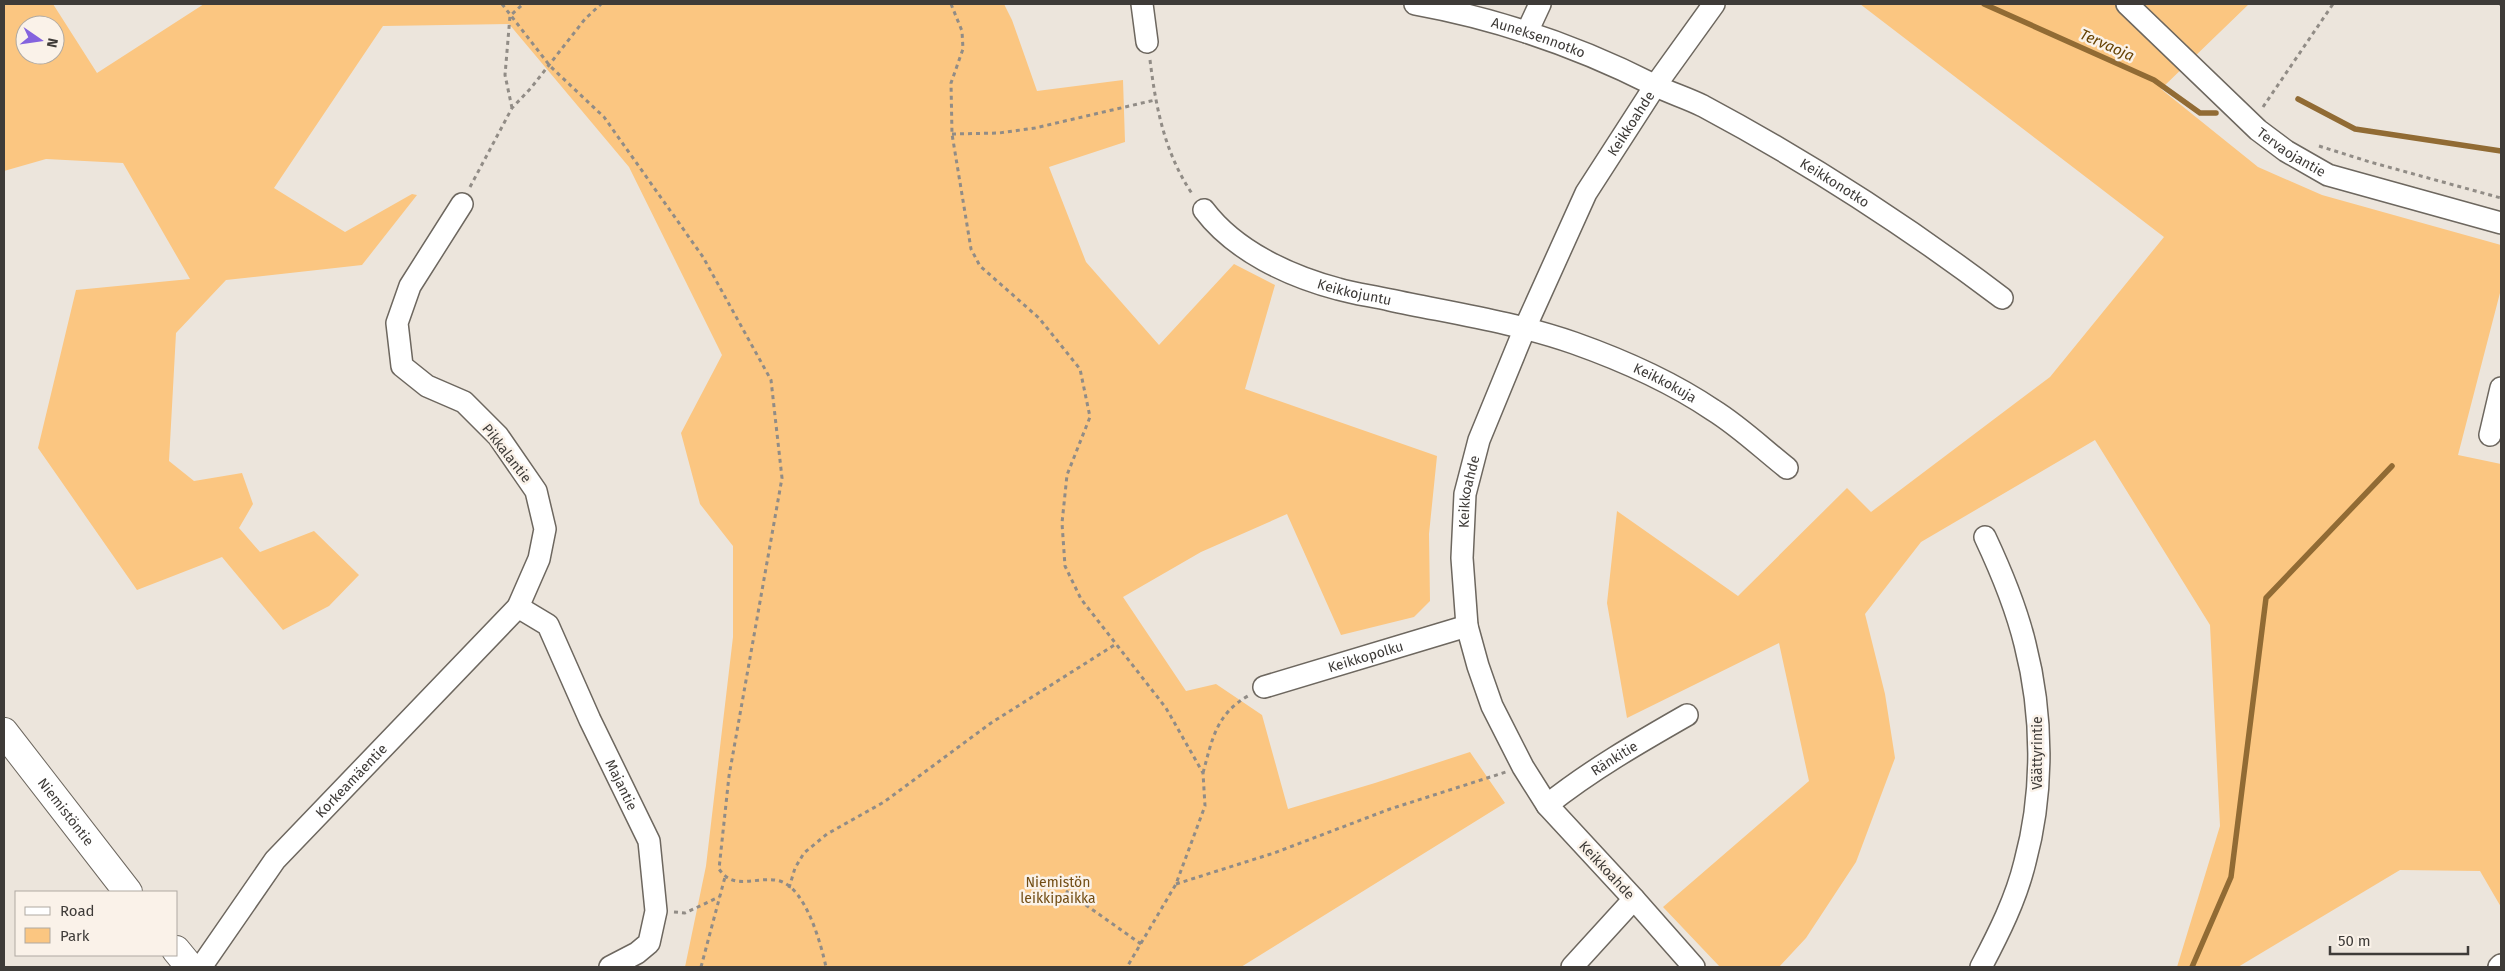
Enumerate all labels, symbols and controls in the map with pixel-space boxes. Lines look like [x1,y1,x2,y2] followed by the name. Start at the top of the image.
[1489,14,1588,62] street label: Auneksennotko
[15,15,65,65] north arrow
[2077,25,2137,65] water label: Tervaoja
[43,36,62,49] text: N
[1604,88,1658,159] street label: Keikkoahde
[2253,124,2329,181] street label: Tervaojantie
[1797,155,1872,211] street label: Keikkonotko
[1315,275,1393,309] street label: Keikkojuntu
[1631,360,1700,406] street label: Keikkokuja
[478,420,535,486] street label: Pikkalantie
[1455,454,1484,529] street label: Keikkoahde
[1326,638,1405,676] street label: Keikkopolku
[2029,716,2046,790] street label: Väättyrintie
[1588,738,1641,780] street label: Ränkitie
[312,741,391,822] street label: Korkeamäentie
[602,757,641,813] street label: Majantie
[34,775,97,850] street label: Niemistöntie
[1575,838,1638,903] street label: Keikkoahde
[1020,874,1096,907] park label: Niemistön leikkipaikka
[15,891,178,956] legend
[60,902,95,920] text: Road
[2330,924,2468,956] scale bar
[60,927,90,945] text: Park
[2338,932,2371,950] text: 50 m

